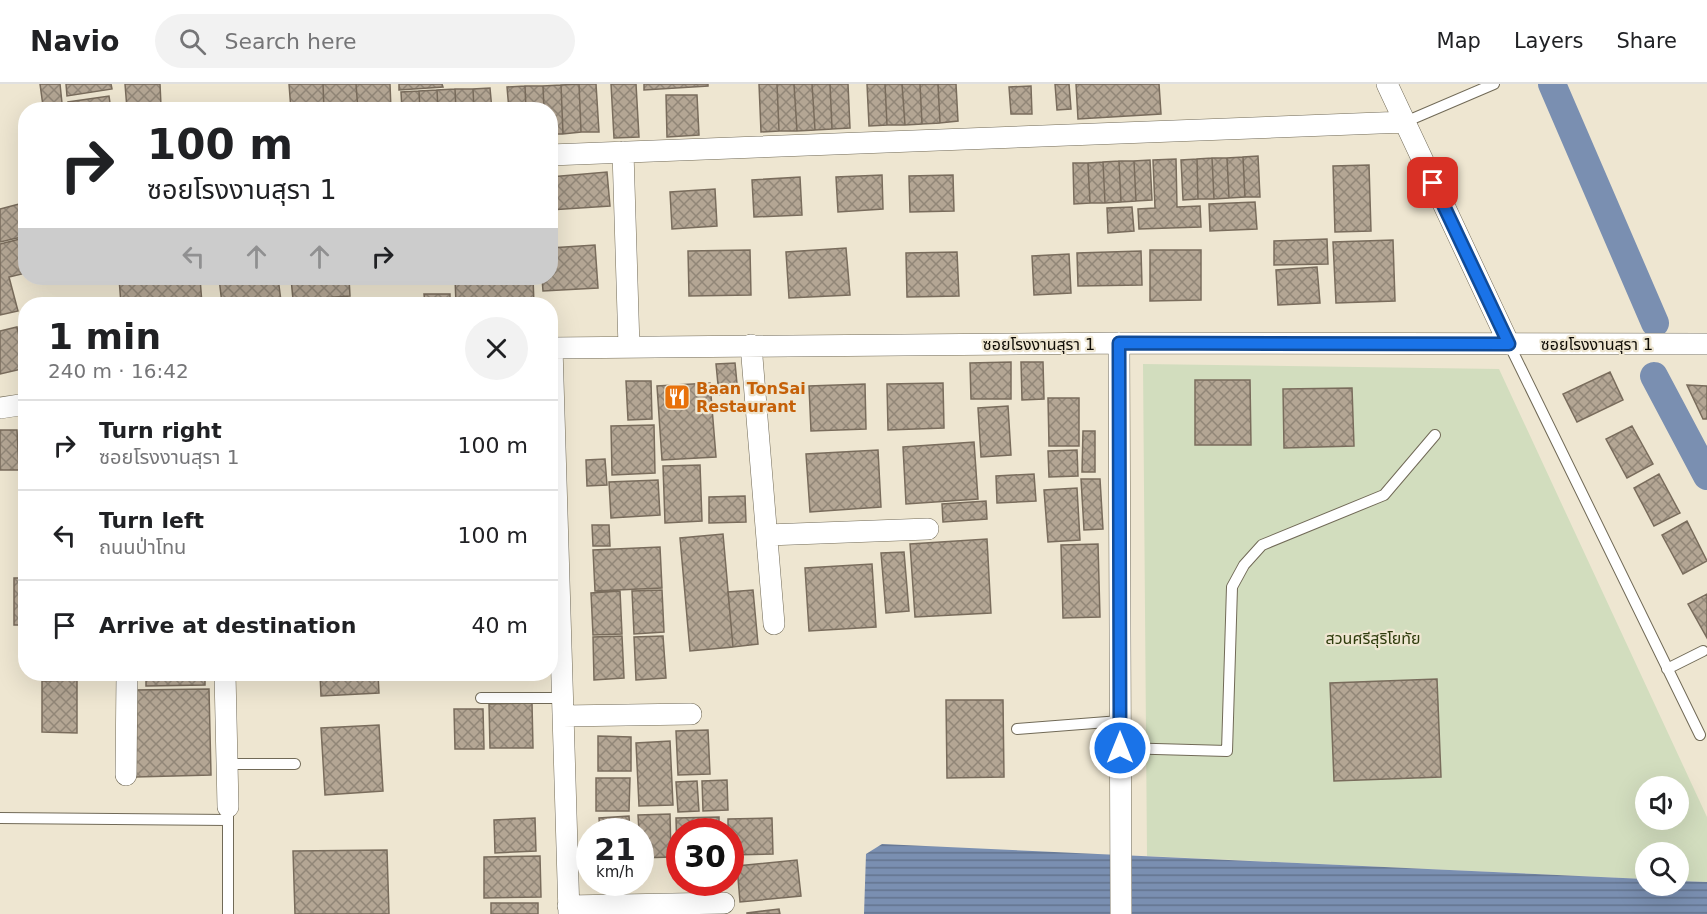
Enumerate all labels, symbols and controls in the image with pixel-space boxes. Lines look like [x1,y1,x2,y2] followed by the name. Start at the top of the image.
[155,14,575,68] search box
[30,25,119,58] text: Navio
[176,25,209,58] icon: search
[224,29,357,54] text: Search here
[1437,29,1481,53] text: Map
[1514,29,1583,53] text: Layers
[1616,29,1677,53] text: Share
[147,120,293,169] text: 100 m
[48,126,126,204] icon: right
[1407,157,1458,208] pin
[1416,166,1449,199] icon: arrive
[147,174,337,205] text: ซอยโรงงานสุรา 1
[177,240,210,273] icon: left
[240,240,273,273] icon: ahead
[303,240,336,273] icon: ahead
[366,240,399,273] icon: right
[48,316,161,357] text: 1 min
[465,317,528,380] button: close
[983,335,1095,354] street label: ซอยโรงงานสุรา 1
[1541,335,1653,354] street label: ซอยโรงงานสุรา 1
[48,359,189,383] text: 240 m · 16:42
[696,379,806,416] place label: Baan TonSai Restaurant
[662,382,692,412] restaurant icon: Baan TonSai Restaurant
[99,418,222,443] text: Turn right
[48,429,81,462] icon: right
[458,433,528,458] text: 100 m
[99,445,239,469] text: ซอยโรงงานสุรา 1
[99,508,204,533] text: Turn left
[48,519,81,552] icon: left
[458,523,528,548] text: 100 m
[99,535,186,559] text: ถนนป่าโทน
[48,609,81,642] icon: arrive
[99,613,356,638] text: Arrive at destination
[472,613,528,638] text: 40 m
[1326,629,1420,648] park label: สวนศรีสุริโยทัย
[1088,716,1152,780] position arrow
[1635,776,1689,896] map controls
[1635,776,1689,830] button: sound
[666,818,744,896] speed limit sign: 30
[594,832,636,867] text: 21
[1635,842,1689,896] button: search
[596,863,634,881] text: km/h

